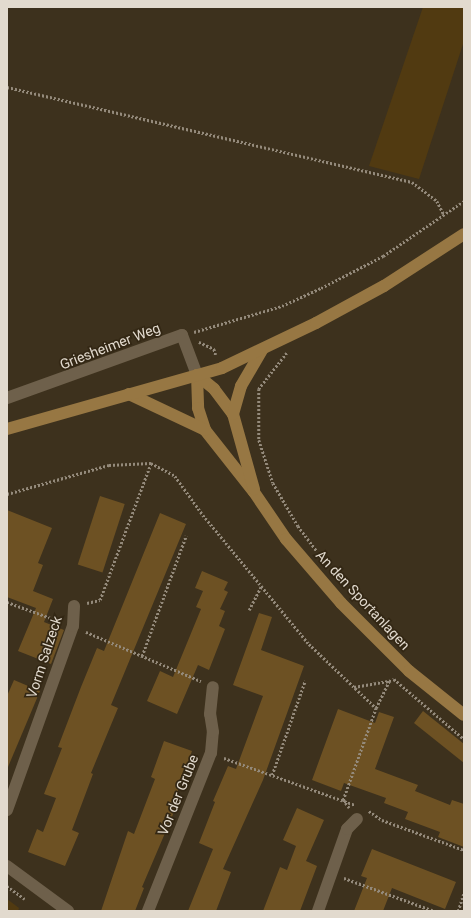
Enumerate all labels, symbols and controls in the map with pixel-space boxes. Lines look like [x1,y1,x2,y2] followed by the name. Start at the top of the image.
[57,319,163,373] street label: Griesheimer Weg
[313,547,413,653] street label: An den Sportanlagen
[23,614,65,700] street label: Vorm Salzeck
[154,752,202,838] street label: Vor der Grube

